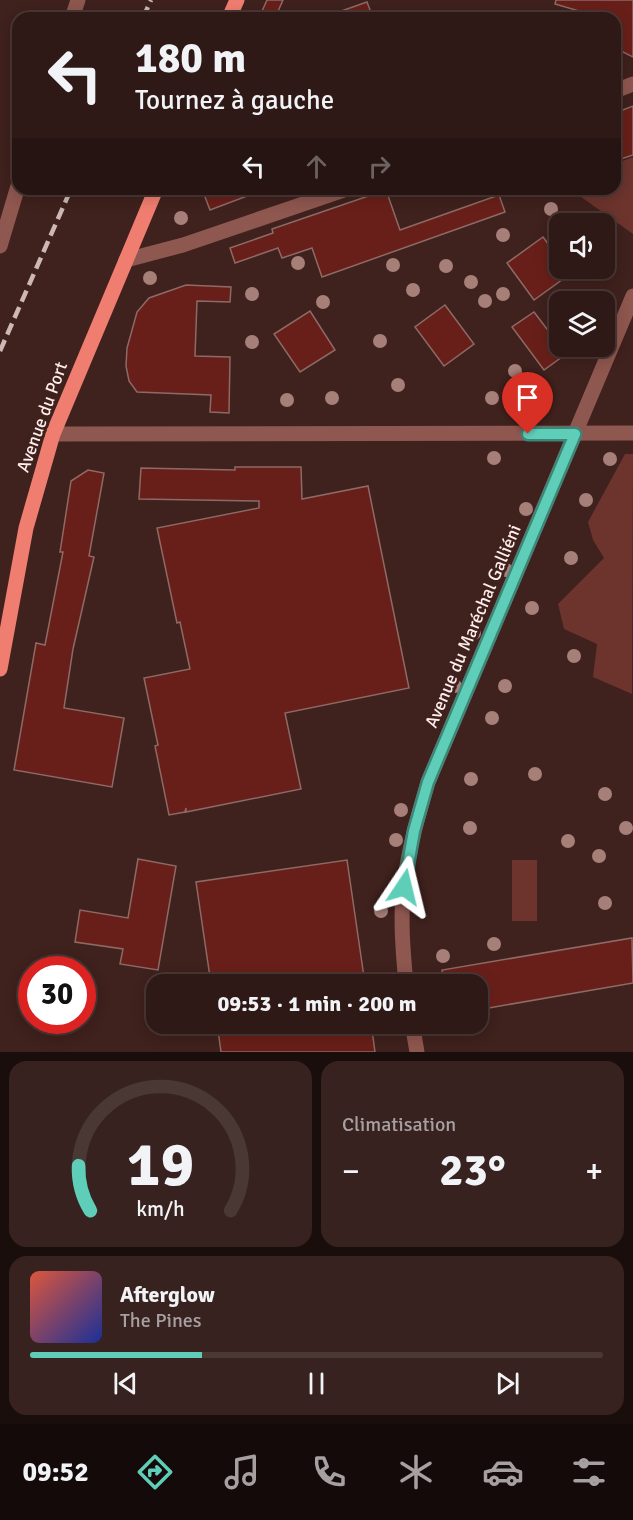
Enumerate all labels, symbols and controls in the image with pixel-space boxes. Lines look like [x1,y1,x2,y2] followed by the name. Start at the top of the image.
[135,33,246,84] text: 180 m
[36,36,114,114] icon: left
[135,84,334,117] text: Tournez à gauche
[237,150,270,183] icon: left
[300,150,333,183] icon: ahead
[363,150,396,183] icon: right
[549,213,615,357] map controls
[549,213,615,279] button: sound
[549,291,615,357] button: layers
[12,359,72,475] street label: Avenue du Port
[502,372,553,434] pin
[511,381,544,414] icon: arrive
[420,521,526,731] street label: Avenue du Maréchal Galliéni
[372,855,436,919] position arrow
[18,956,96,1034] speed limit sign: 30
[217,990,417,1017] text: 09:53 · 1 min · 200 m
[342,1112,456,1137] text: Climatisation
[127,1126,194,1203] text: 19
[439,1143,506,1198] text: 23°
[342,1151,360,1192] text: −
[585,1151,603,1192] text: +
[136,1196,185,1222] text: km/h
[120,1281,215,1308] text: Afterglow
[120,1308,202,1333] text: The Pines
[109,1367,142,1400] icon: previous
[300,1367,333,1400] icon: pause
[491,1367,524,1400] icon: next
[134,1451,176,1493] icon: directions
[221,1451,263,1493] icon: music
[308,1451,350,1493] icon: phone
[395,1451,437,1493] icon: climate
[482,1451,524,1493] icon: car
[568,1451,610,1493] icon: filters
[22,1456,89,1489] text: 09:52

